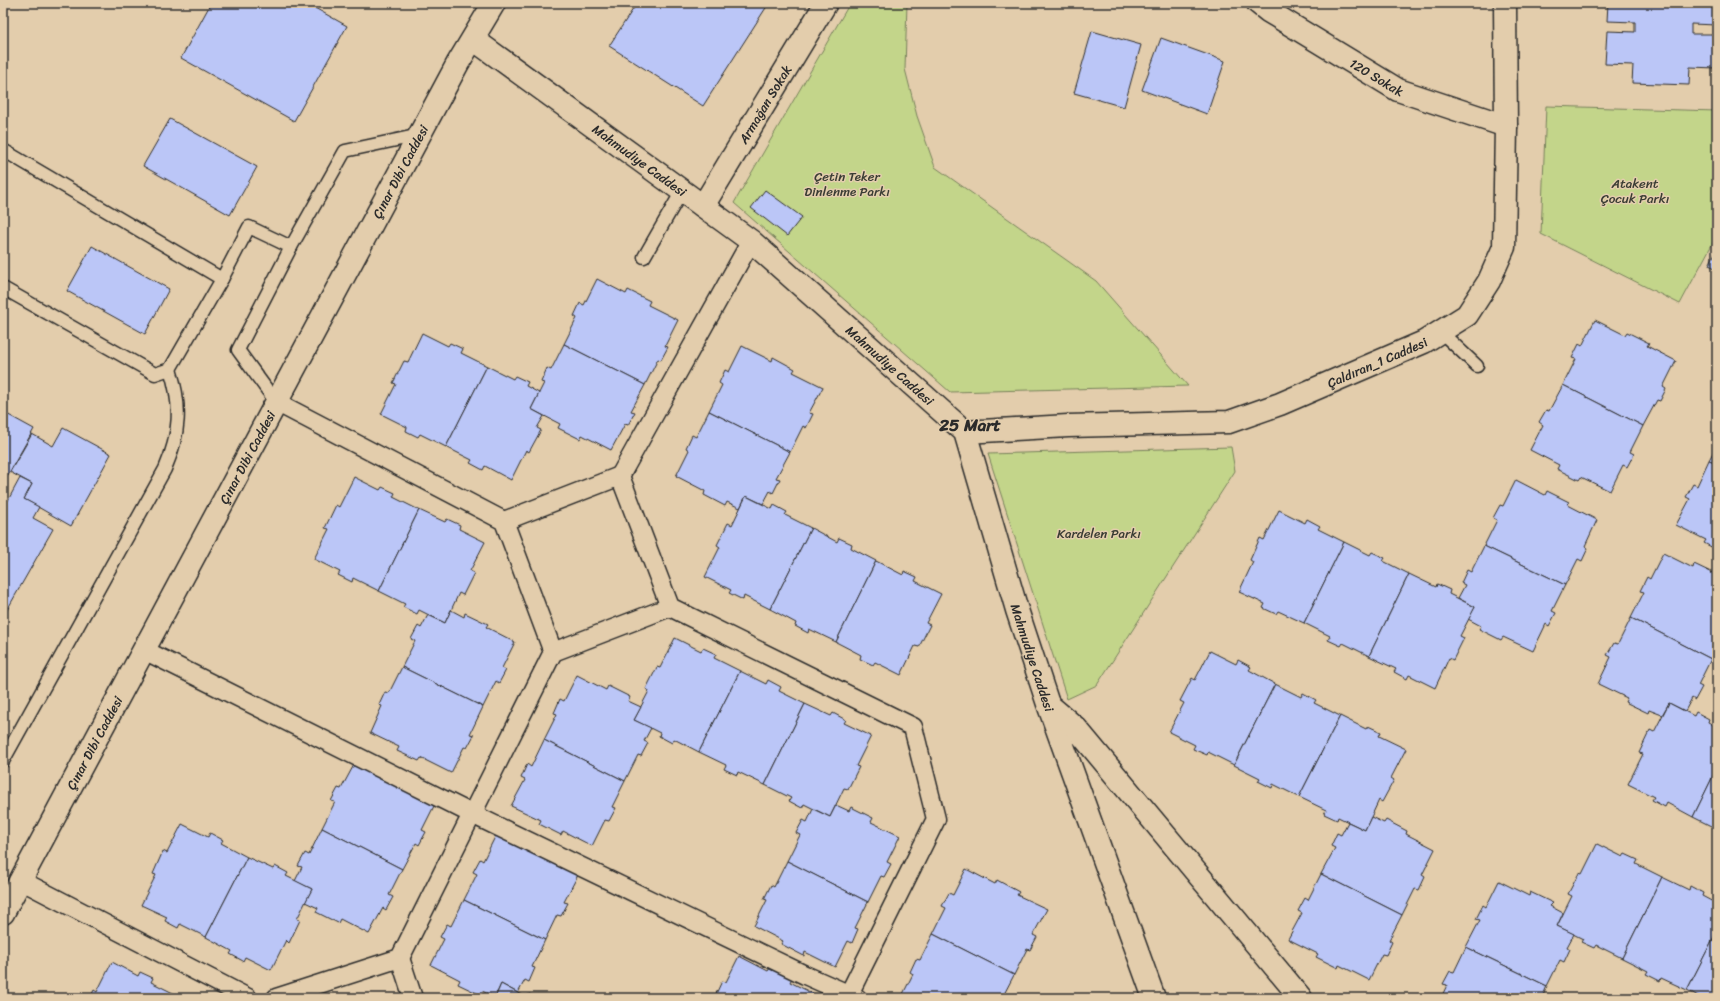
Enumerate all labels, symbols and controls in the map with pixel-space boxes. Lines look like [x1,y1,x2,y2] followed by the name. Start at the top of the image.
[1345,52,1406,103] street label: 120 Sokak
[731,60,798,149] street label: Armağan Sokak
[587,118,692,203] street label: Mahmudiye Caddesi
[365,120,435,223] street label: Çınar Dibi Caddesi
[804,165,890,203] park label: Çetin Teker Dinlenme Parkı
[1601,172,1670,210] park label: Atakent Çocuk Parkı
[840,319,940,411] street label: Mahmudiye Caddesi
[1323,331,1433,394] street label: Çaldıran_1 Caddesi
[212,406,282,508] street label: Çınar Dibi Caddesi
[938,410,1001,440] district label: 25 Mart
[1057,522,1141,545] park label: Kardelen Parkı
[1004,601,1061,715] street label: Mahmudiye Caddesi
[60,692,129,794] street label: Çınar Dibi Caddesi

